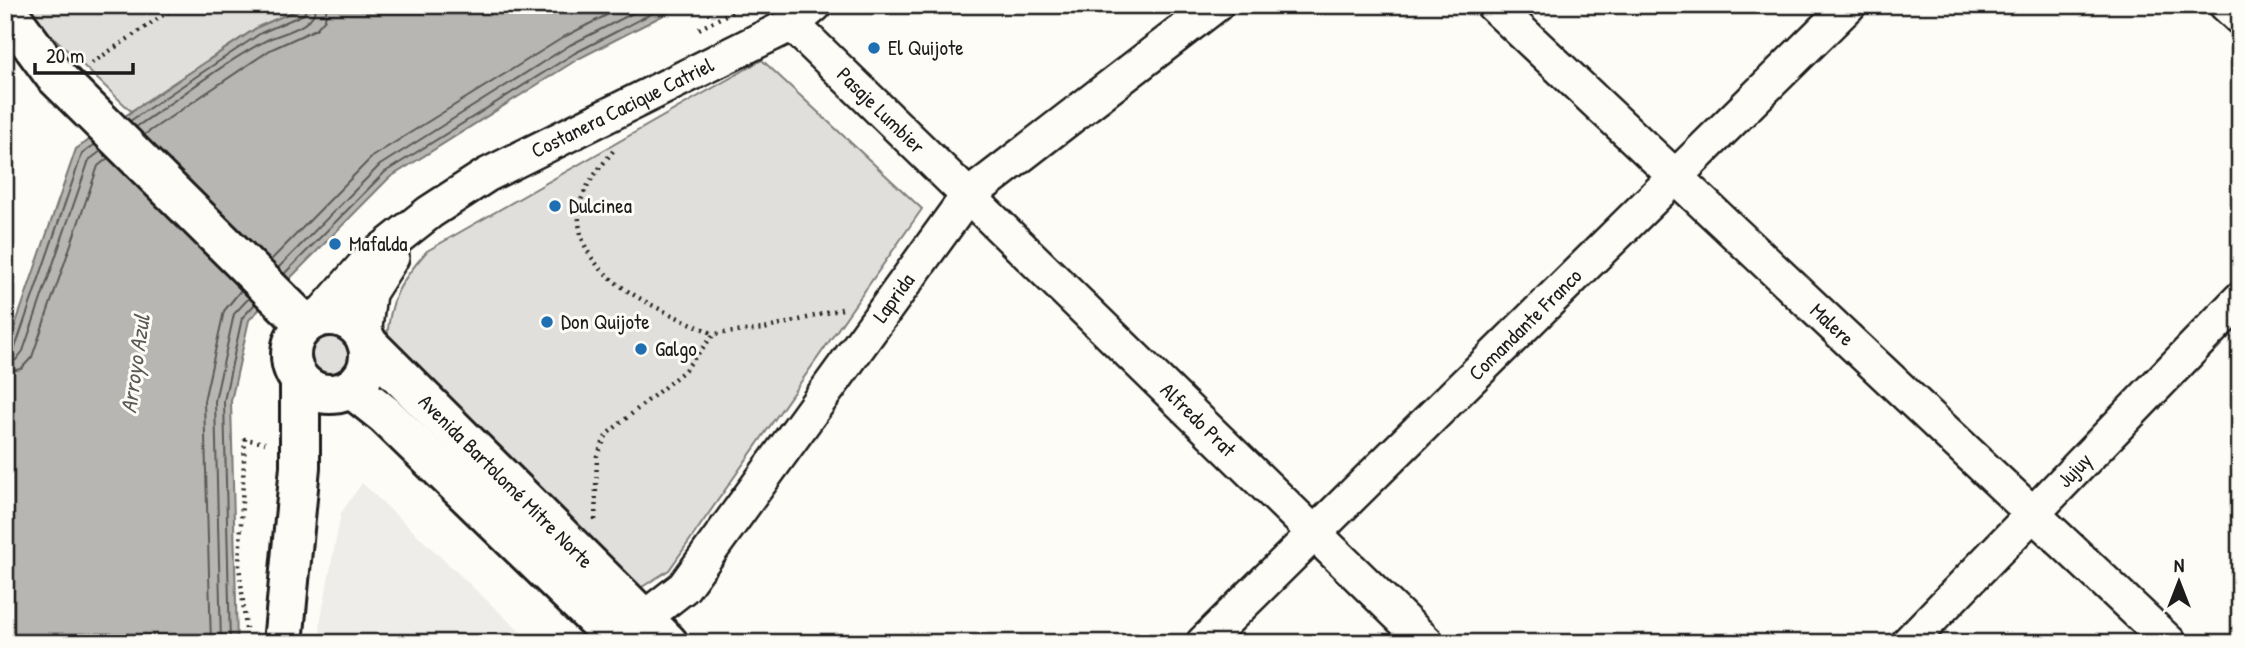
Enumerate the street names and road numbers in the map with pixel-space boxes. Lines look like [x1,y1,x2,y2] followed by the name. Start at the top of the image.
[526,50,719,165] street label: Costanera Cacique Catriel
[831,60,932,160] street label: Pasaje Lumbier
[1462,262,1588,387] street label: Comandante Franco
[866,267,921,328] street label: Laprida
[1804,296,1861,352] street label: Malere
[1154,376,1243,464] street label: Alfredo Prat
[412,387,600,575] street label: Avenida Bartolomé Mitre Norte
[2051,446,2098,494] street label: Jujuy

